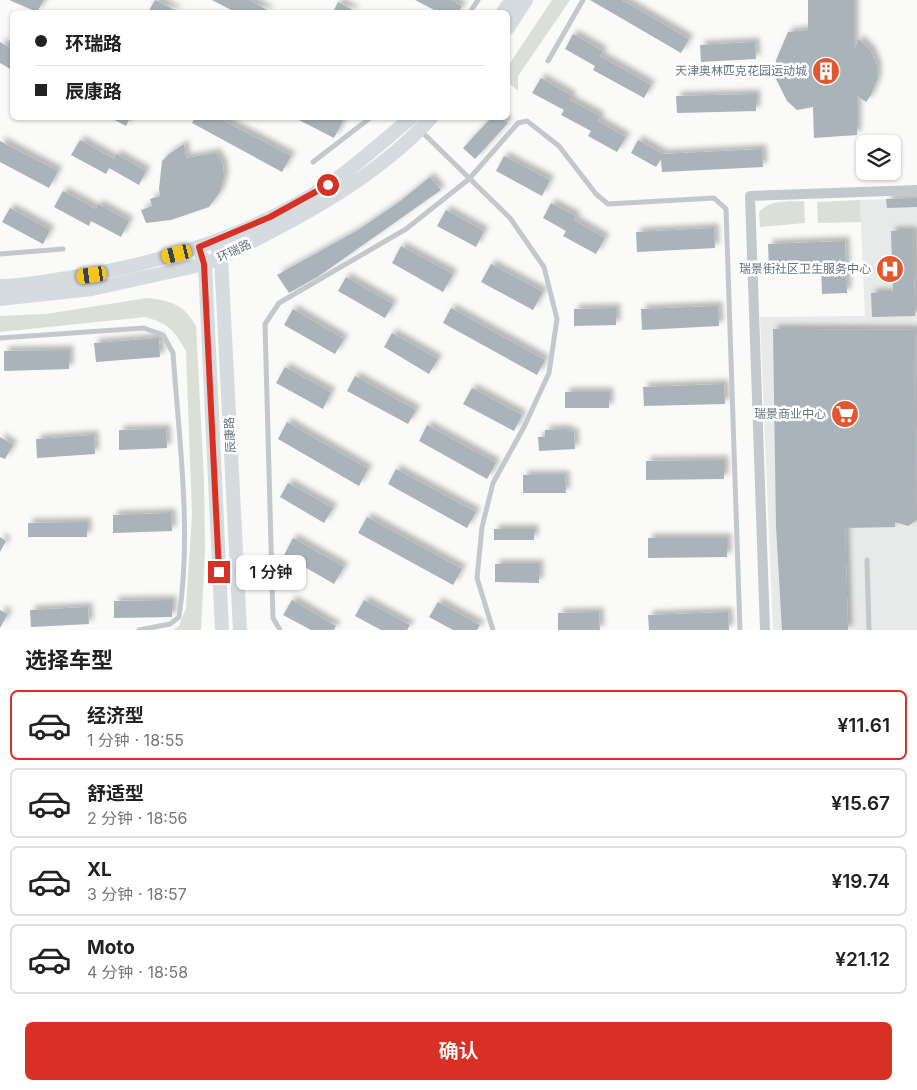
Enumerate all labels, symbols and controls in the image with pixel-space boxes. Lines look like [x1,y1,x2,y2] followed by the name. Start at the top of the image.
[65,32,122,55] text: 环瑞路
[811,56,841,86] building icon: 天津奥林匹克花园运动城
[675,63,807,78] place label: 天津奥林匹克花园运动城
[65,80,122,103] text: 辰康路
[856,135,901,180] map controls
[856,135,901,180] button: layers
[317,174,339,196] route start
[214,236,253,265] street label: 环瑞路
[160,243,193,265] car
[875,254,905,284] hospital icon: 瑞景街社区卫生服务中心
[739,261,871,276] place label: 瑞景街社区卫生服务中心
[76,265,107,285] car
[830,399,860,429] supermarket icon: 瑞景商业中心
[754,406,826,421] place label: 瑞景商业中心
[221,417,238,453] street label: 辰康路
[236,554,306,590] callout: 1 分钟
[208,561,230,583] route end
[250,562,292,582] text: 1 分钟
[25,647,113,673] text: 选择车型
[27,703,72,748] icon: car
[87,704,144,727] text: 经济型
[838,714,890,737] text: ¥11.61
[87,730,184,750] text: 1 分钟 · 18:55
[27,781,72,826] icon: car
[87,782,144,805] text: 舒适型
[831,792,890,815] text: ¥15.67
[87,808,188,828] text: 2 分钟 · 18:56
[87,858,112,881] text: XL
[27,859,72,904] icon: car
[831,870,890,893] text: ¥19.74
[87,884,187,904] text: 3 分钟 · 18:57
[87,936,135,959] text: Moto
[27,937,72,982] icon: car
[835,948,890,971] text: ¥21.12
[87,962,188,982] text: 4 分钟 · 18:58
[25,1022,892,1080] button: 确认

